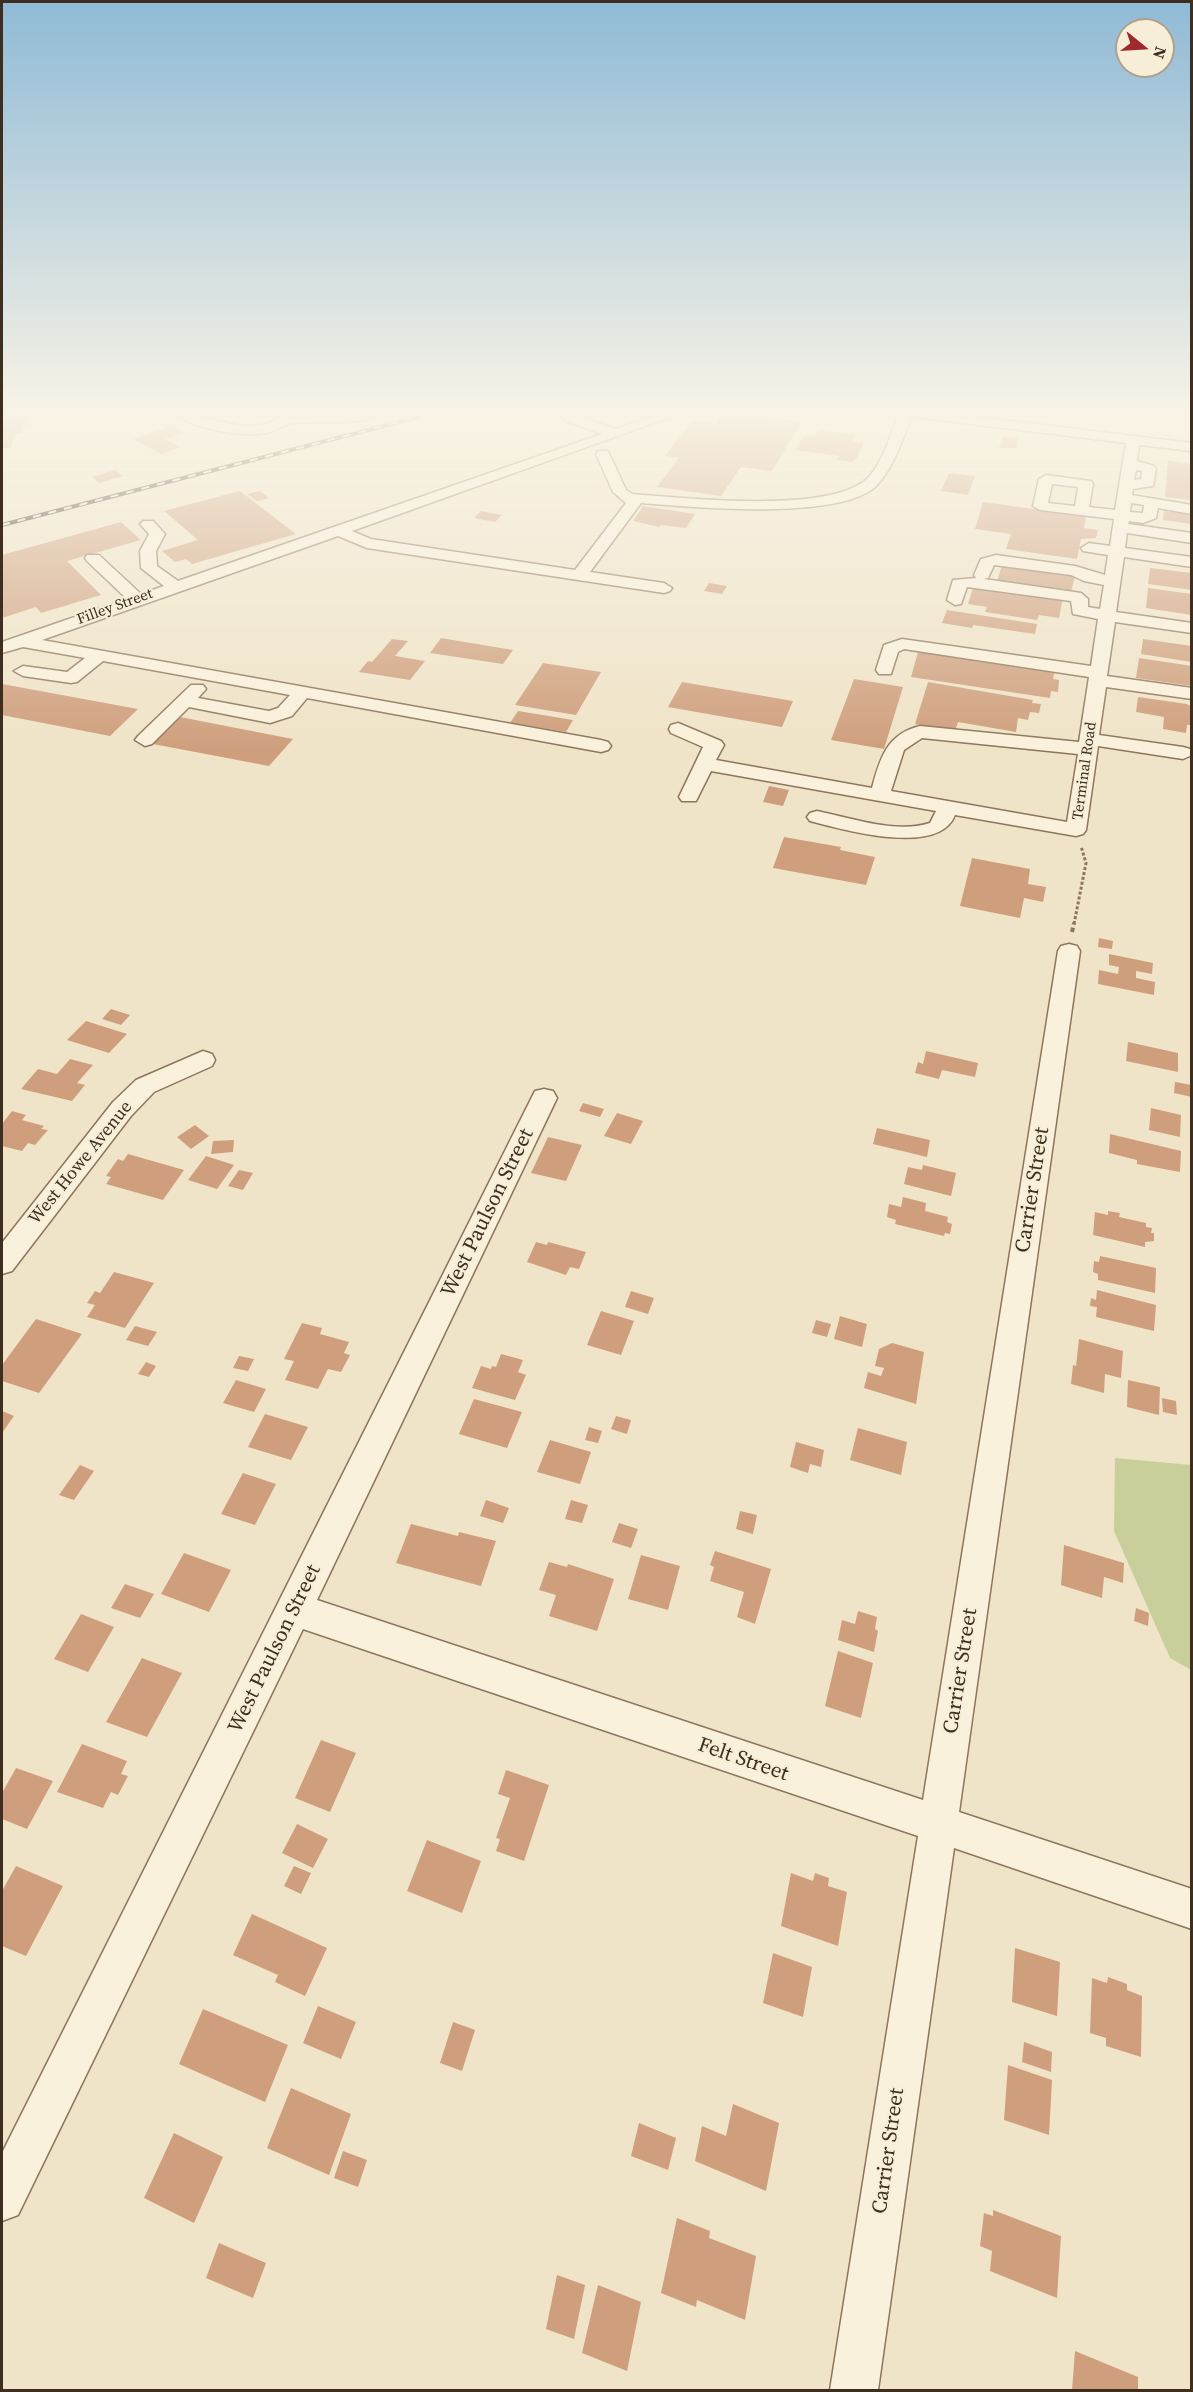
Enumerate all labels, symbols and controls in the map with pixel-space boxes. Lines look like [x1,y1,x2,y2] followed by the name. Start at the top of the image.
[1115,18,1175,78] north arrow
[1148,44,1172,62] text: N
[75,585,155,629] street label: Filley Street
[1069,721,1101,821] street label: Terminal Road
[25,1097,137,1229] street label: West Howe Avenue
[436,1125,540,1301] street label: West Paulson Street
[1011,1125,1055,1255] street label: Carrier Street
[223,1561,327,1737] street label: West Paulson Street
[939,1606,983,1736] street label: Carrier Street
[694,1733,792,1787] street label: Felt Street
[868,2087,910,2215] street label: Carrier Street

